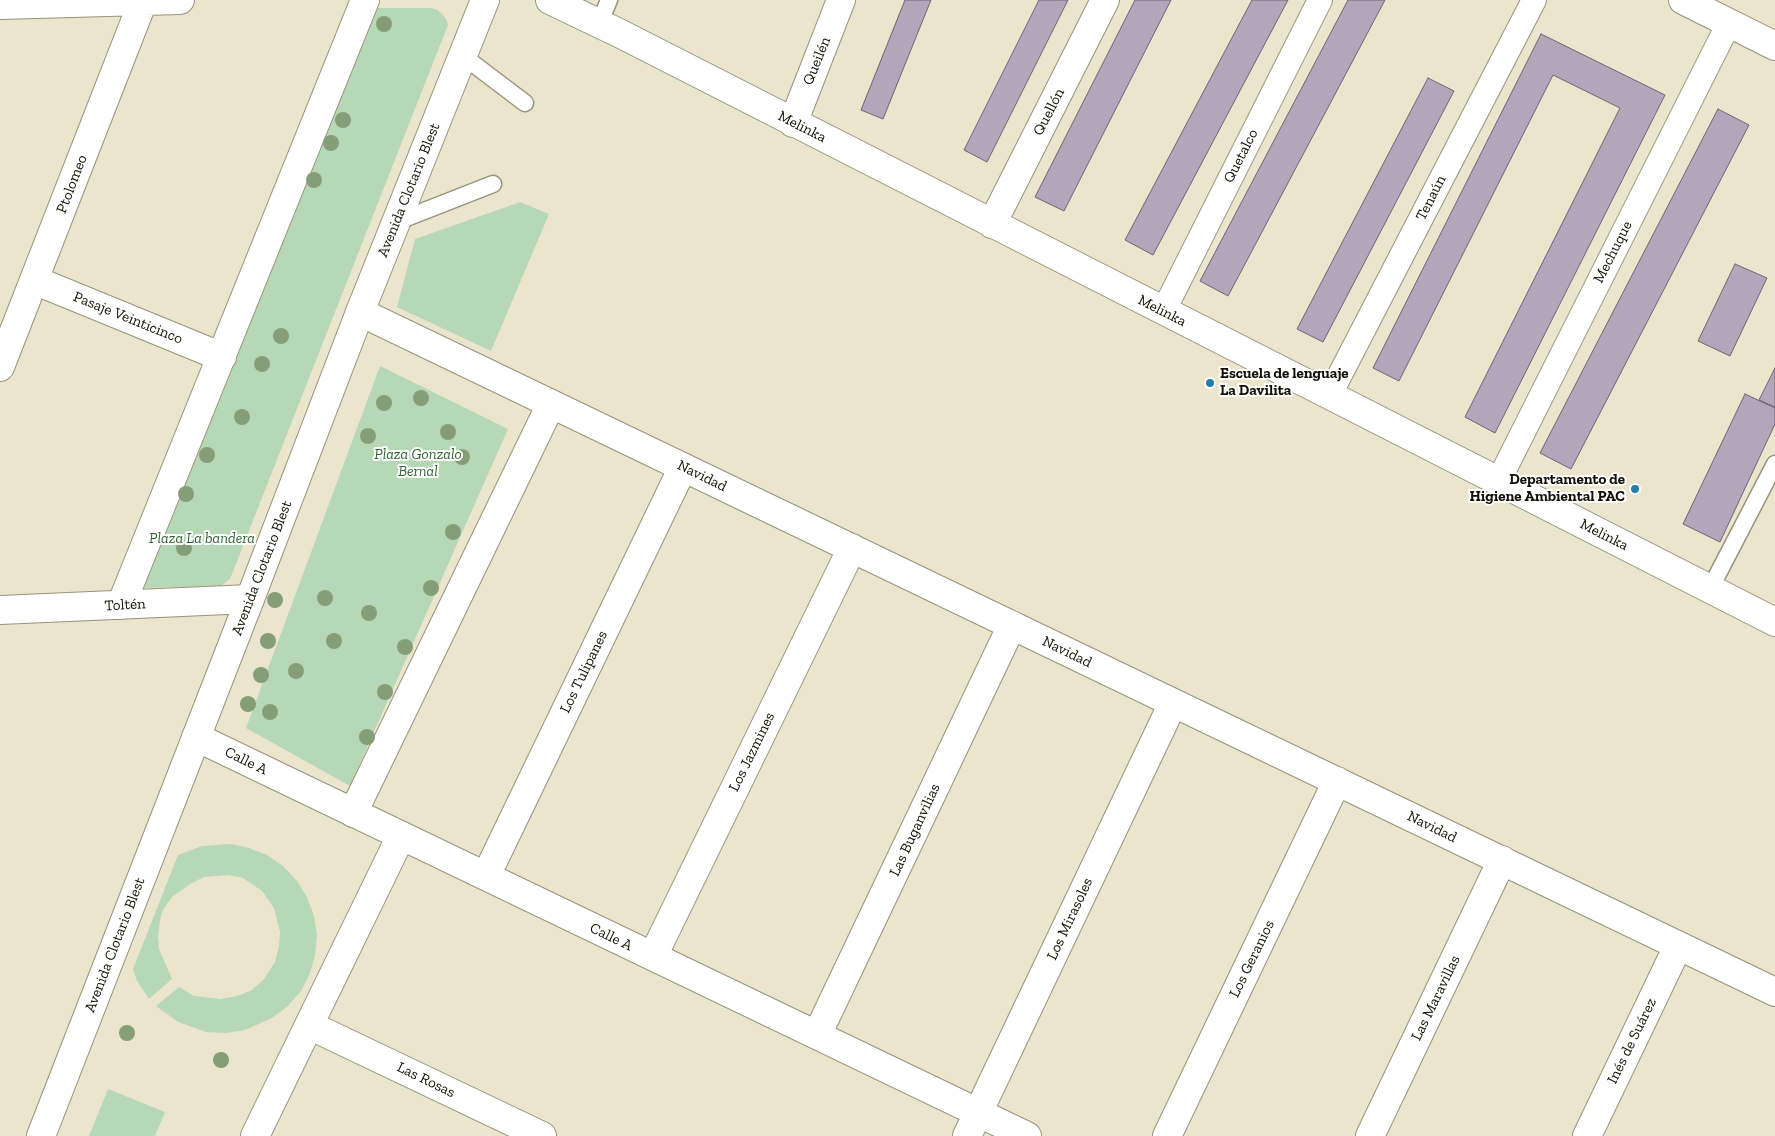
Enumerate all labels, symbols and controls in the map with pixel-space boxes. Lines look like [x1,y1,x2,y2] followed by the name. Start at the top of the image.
[799,34,835,88] street label: Queilén
[1029,85,1069,139] street label: Quellón
[775,107,829,147] street label: Melinka
[374,120,444,260] street label: Avenida Clotario Blest
[1220,126,1262,186] street label: Quetalco
[53,152,91,216] street label: Ptolomeo
[1412,172,1450,224] street label: Tenaún
[1590,218,1636,286] street label: Mechuque
[71,288,185,348] street label: Pasaje Veinticinco
[1135,291,1189,331] street label: Melinka
[1220,365,1349,400] place label: Escuela de lenguaje La Davilita
[1204,377,1216,389] marker: Escuela de lenguaje La Davilita
[374,446,462,481] park label: Plaza Gonzalo Bernal
[674,456,730,496] street label: Navidad
[1469,471,1625,506] place label: Departamento de Higiene Ambiental PAC
[1629,483,1641,495] marker: Departamento de Higiene Ambiental PAC
[228,498,296,638] street label: Avenida Clotario Blest
[1577,515,1631,555] street label: Melinka
[149,530,255,548] park label: Plaza La bandera
[104,595,146,615] street label: Toltén
[556,628,612,716] street label: Los Tulipanes
[1039,632,1095,672] street label: Navidad
[725,709,779,795] street label: Los Jazmines
[222,743,270,779] street label: Calle A
[886,781,944,879] street label: Las Buganvilias
[1404,807,1460,847] street label: Navidad
[81,875,149,1015] street label: Avenida Clotario Blest
[1043,875,1097,963] street label: Los Mirasoles
[1226,917,1278,1001] street label: Los Geranios
[587,919,635,955] street label: Calle A
[1408,952,1464,1044] street label: Las Maravillas
[1604,995,1660,1087] street label: Inés de Suárez
[394,1058,458,1102] street label: Las Rosas

